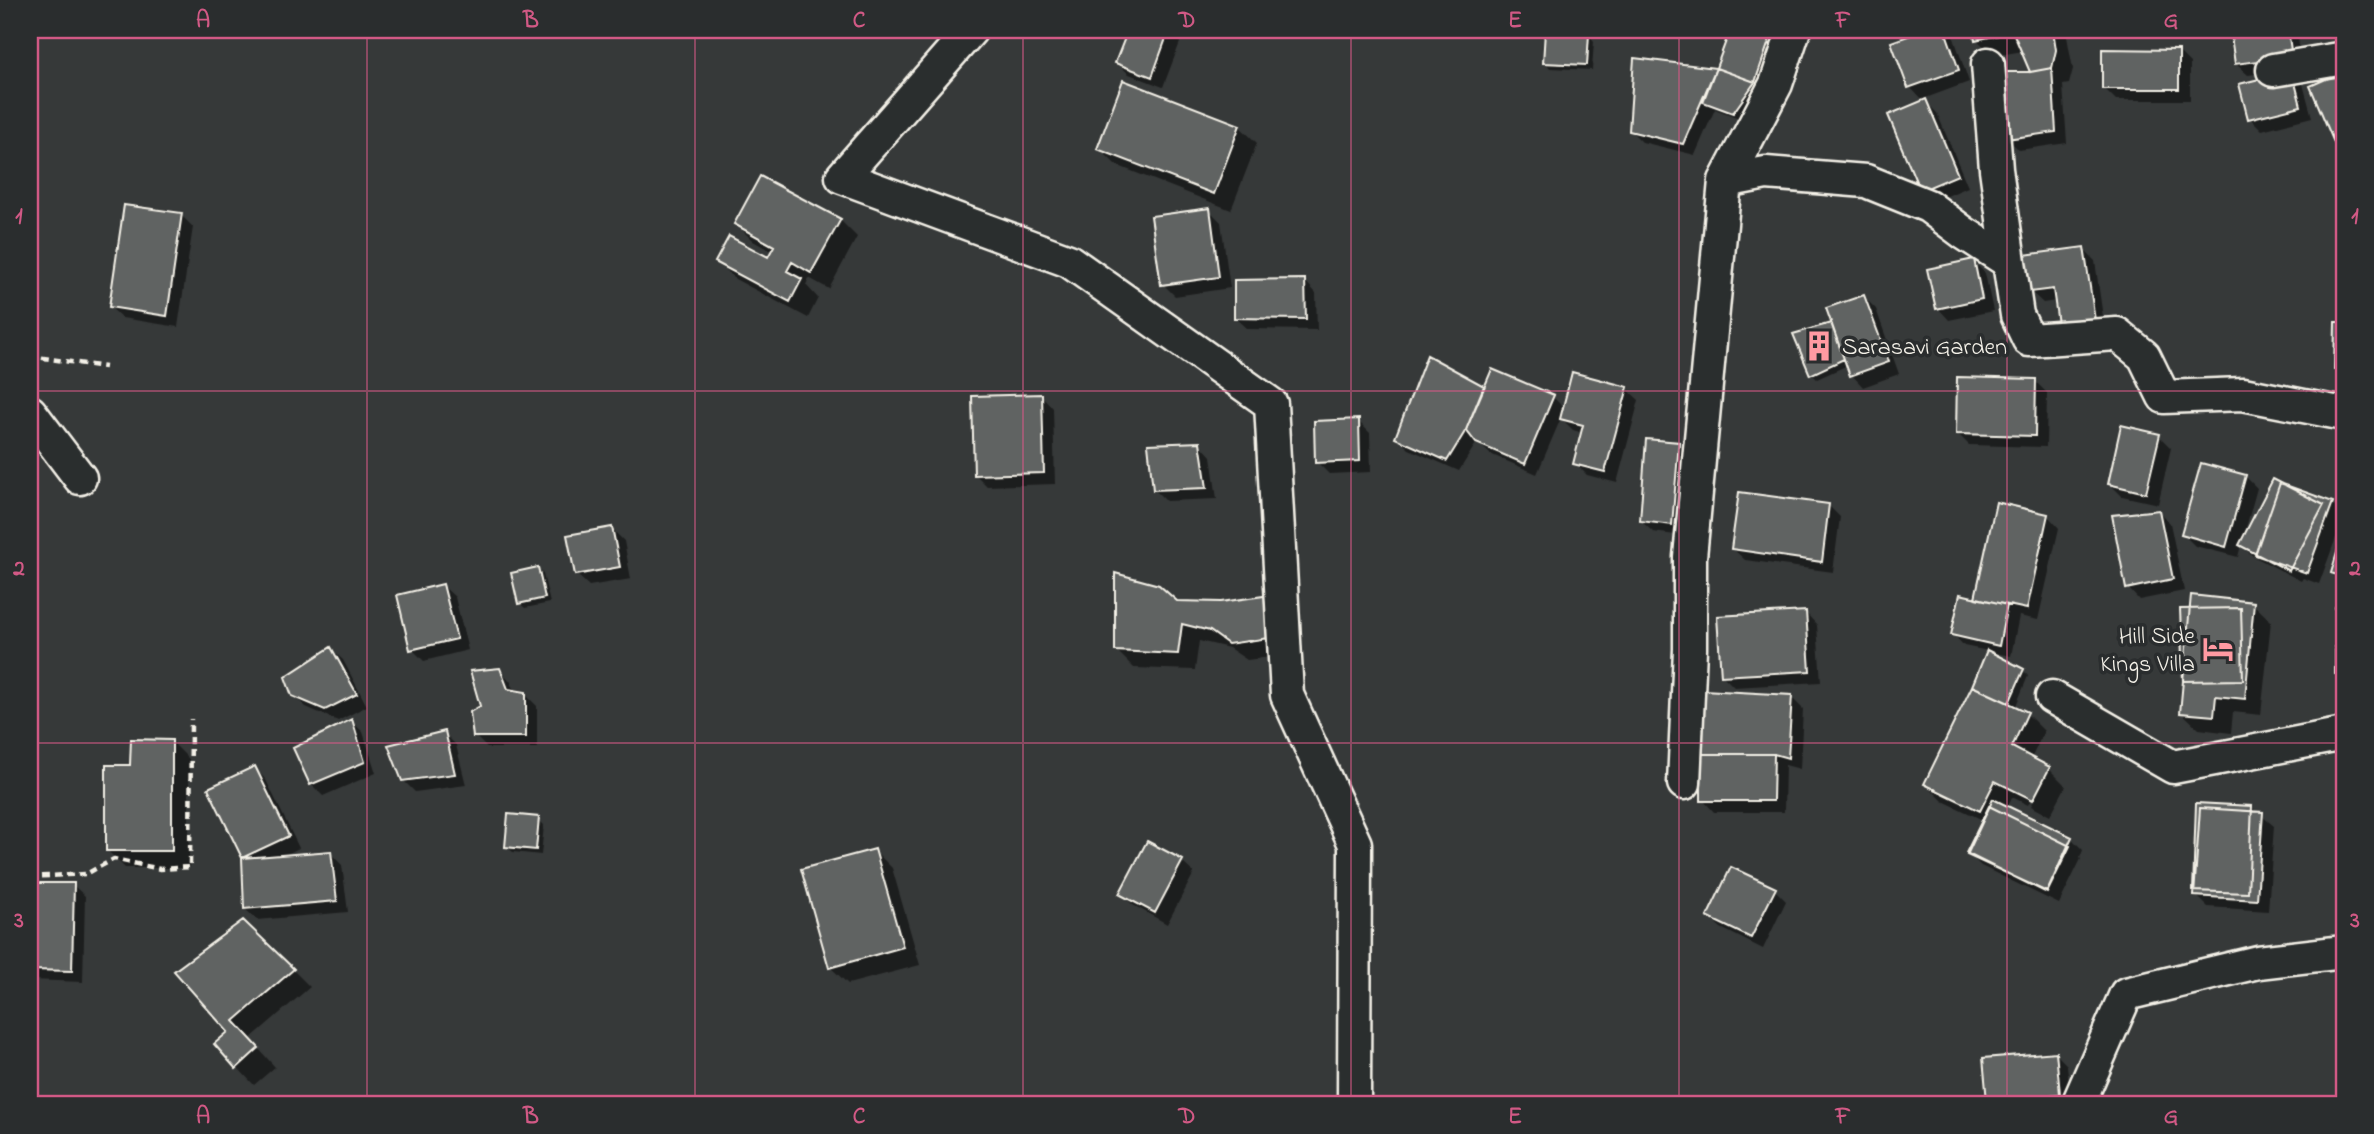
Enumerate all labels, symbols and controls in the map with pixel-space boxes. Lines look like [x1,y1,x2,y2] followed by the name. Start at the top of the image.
[196,5,210,38] text: A
[522,5,539,38] text: B
[853,5,866,38] text: C
[1178,5,1195,38] text: D
[1508,5,1522,38] text: E
[1835,5,1851,38] text: F
[2164,5,2178,38] text: G
[15,201,23,234] text: 1
[2351,201,2359,234] text: 1
[1802,329,1836,363] building icon: Sarasavi Garden
[1842,331,2007,366] place label: Sarasavi Garden
[12,553,25,586] text: 2
[2348,553,2361,586] text: 2
[2100,620,2195,683] place label: Hill Side Kings Villa
[2201,632,2235,666] hotel icon: Hill Side Kings Villa
[13,905,24,938] text: 3
[2349,905,2360,938] text: 3
[196,1101,210,1134] text: A
[522,1101,539,1134] text: B
[853,1101,866,1134] text: C
[1178,1101,1195,1134] text: D
[1508,1101,1522,1134] text: E
[1835,1101,1851,1134] text: F
[2164,1101,2178,1134] text: G

